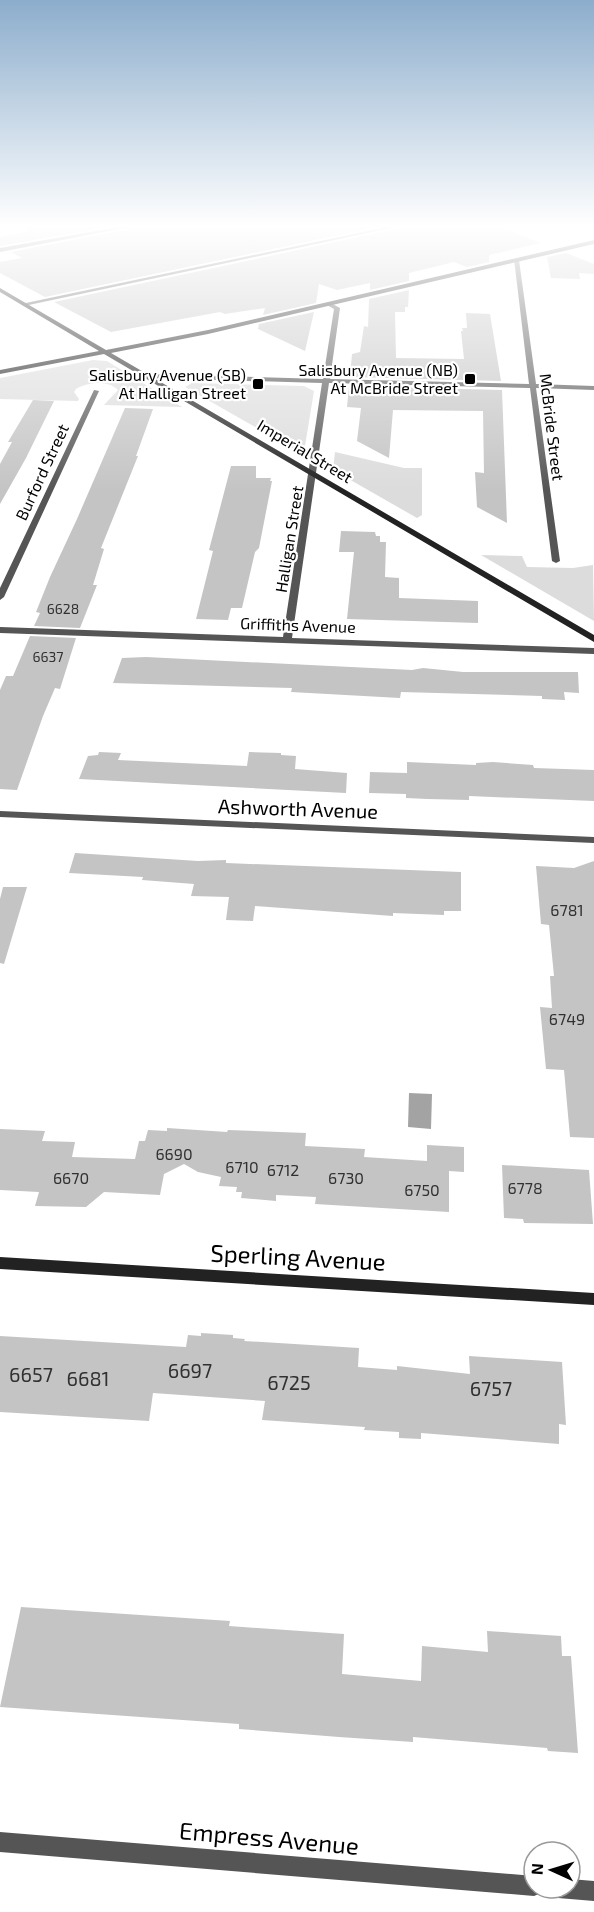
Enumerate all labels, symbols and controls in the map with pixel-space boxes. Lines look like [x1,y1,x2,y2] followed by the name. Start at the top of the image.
[299,360,458,397] place label: Salisbury Avenue (NB) At McBride Street
[89,365,246,402] place label: Salisbury Avenue (SB) At Halligan Street
[463,372,477,386] marker: Salisbury Avenue (NB) At McBride Street
[536,372,569,482] street label: McBride Street
[251,377,265,391] marker: Salisbury Avenue (SB) At Halligan Street
[254,415,356,486] street label: Imperial Street
[11,421,72,523] street label: Burford Street
[271,484,306,594] street label: Halligan Street
[47,600,79,617] house number: 6628
[240,613,356,636] street label: Griffiths Avenue
[33,648,63,665] house number: 6637
[218,793,379,823] street label: Ashworth Avenue
[550,900,584,919] house number: 6781
[549,1009,585,1028] house number: 6749
[155,1144,193,1163] house number: 6690
[225,1157,259,1176] house number: 6710
[267,1160,299,1179] house number: 6712
[53,1168,89,1187] house number: 6670
[328,1168,364,1187] house number: 6730
[507,1178,543,1197] house number: 6778
[404,1180,440,1199] house number: 6750
[210,1237,386,1276] street label: Sperling Avenue
[168,1358,212,1382] house number: 6697
[9,1362,53,1386] house number: 6657
[67,1366,109,1390] house number: 6681
[267,1370,311,1394] house number: 6725
[470,1376,512,1400] house number: 6757
[178,1815,360,1860] street label: Empress Avenue
[522,1840,582,1900] north arrow
[527,1862,546,1875] text: N

